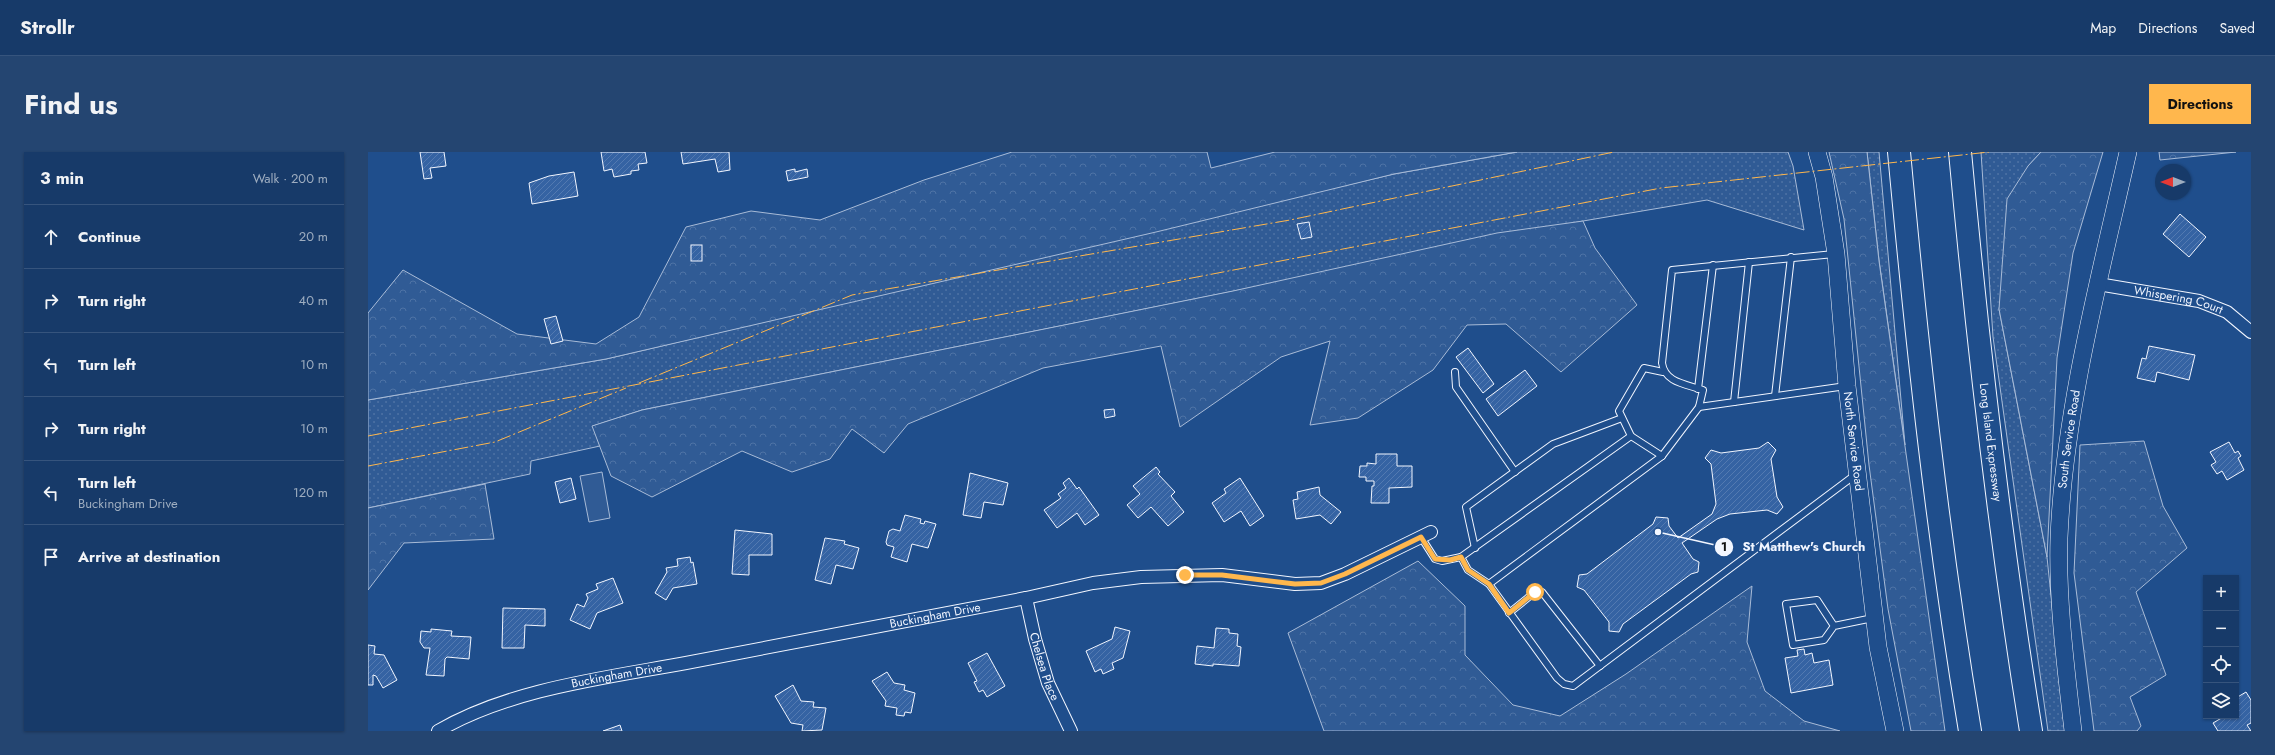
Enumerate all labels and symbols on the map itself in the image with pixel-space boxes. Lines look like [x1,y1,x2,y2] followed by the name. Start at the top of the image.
[2155,164,2191,200] north arrow
[2132,281,2226,319] street label: Whispering Court
[1975,382,2007,503] street label: Long Island Expressway
[2053,389,2085,489] street label: South Service Road
[1839,391,1868,492] street label: North Service Road
[1714,534,1873,559] callout: St Matthew's Church
[1742,537,1866,556] text: St Matthew's Church
[1721,538,1727,556] text: 1
[1176,566,1194,584] route end
[1526,583,1544,601] route start
[888,598,982,633] street label: Buckingham Drive
[1025,631,1064,704] street label: Chelsea Place
[569,658,663,693] street label: Buckingham Drive

